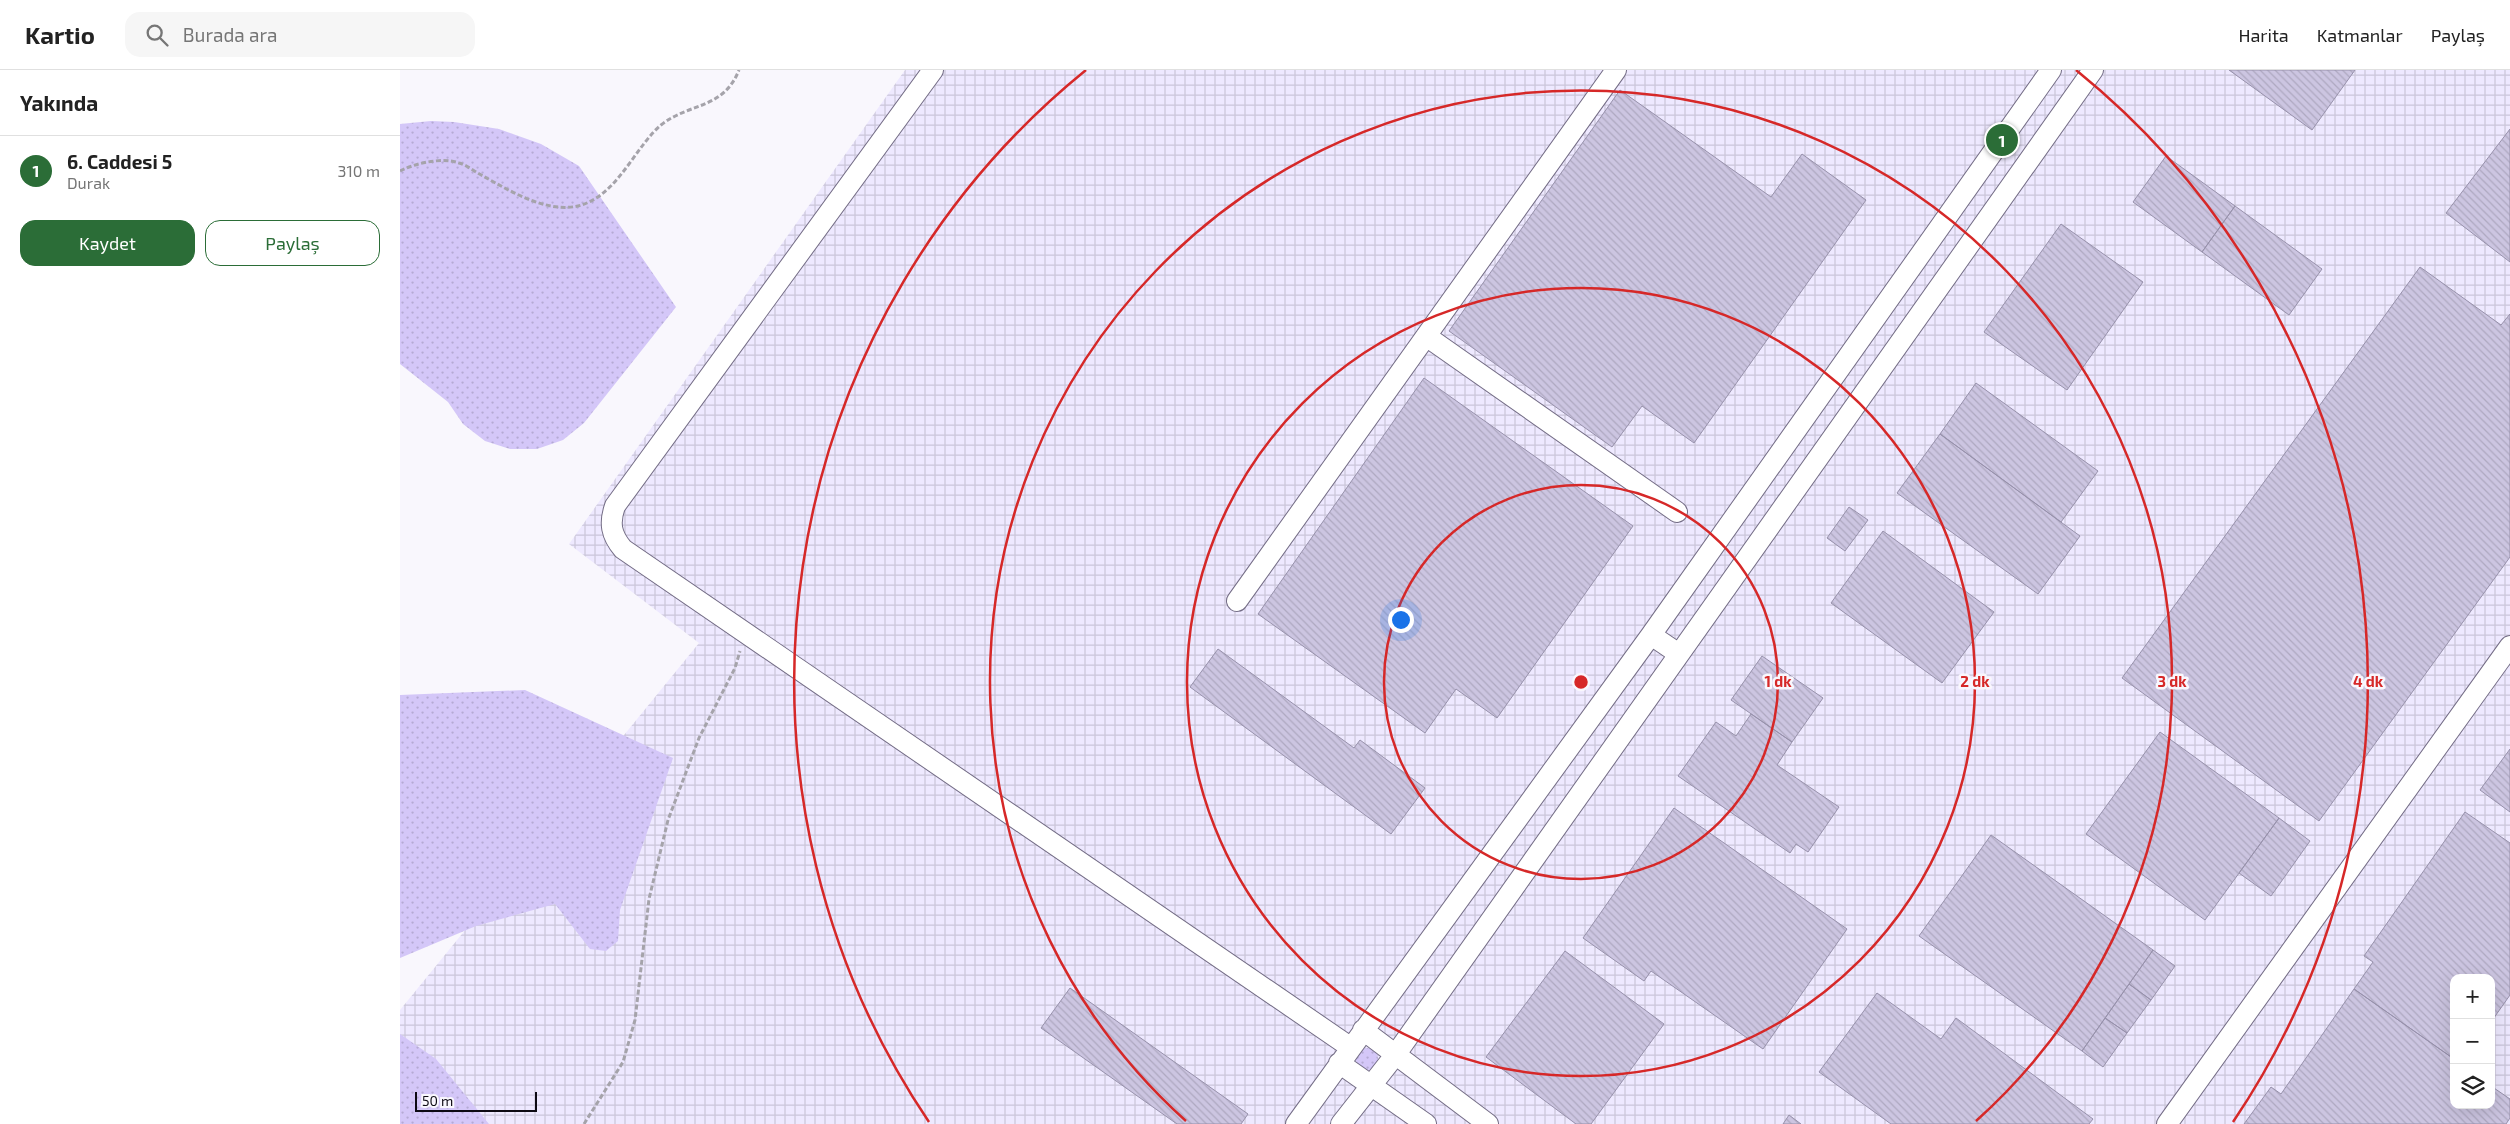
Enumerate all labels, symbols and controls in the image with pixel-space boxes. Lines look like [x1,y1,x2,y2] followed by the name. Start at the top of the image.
[125,12,475,57] search box
[25,20,95,49] text: Kartio
[143,21,171,49] icon: search
[183,23,278,46] text: Burada ara
[2238,24,2289,46] text: Harita
[2317,24,2403,46] text: Katmanlar
[2431,24,2485,46] text: Paylaş
[20,90,98,115] text: Yakında
[1986,121,2018,159] pin: 1
[67,150,172,173] text: 6. Caddesi 5
[33,161,39,180] text: 1
[338,161,380,180] text: 310 m
[67,173,110,192] text: Durak
[20,220,195,266] button: Kaydet
[205,220,380,266] button: Paylaş
[1388,607,1414,633] your location
[1764,672,1792,690] text: 1 dk
[1960,672,1990,690] text: 2 dk
[2157,672,2187,690] text: 3 dk
[2353,672,2384,690] text: 4 dk
[1572,673,1590,691] centre of rings
[2450,974,2495,1109] map controls
[2450,974,2495,1019] button: +
[2450,1019,2495,1064] button: −
[2450,1064,2495,1109] button: layers
[415,1089,538,1112] scale bar
[422,1092,453,1109] text: 50 m

